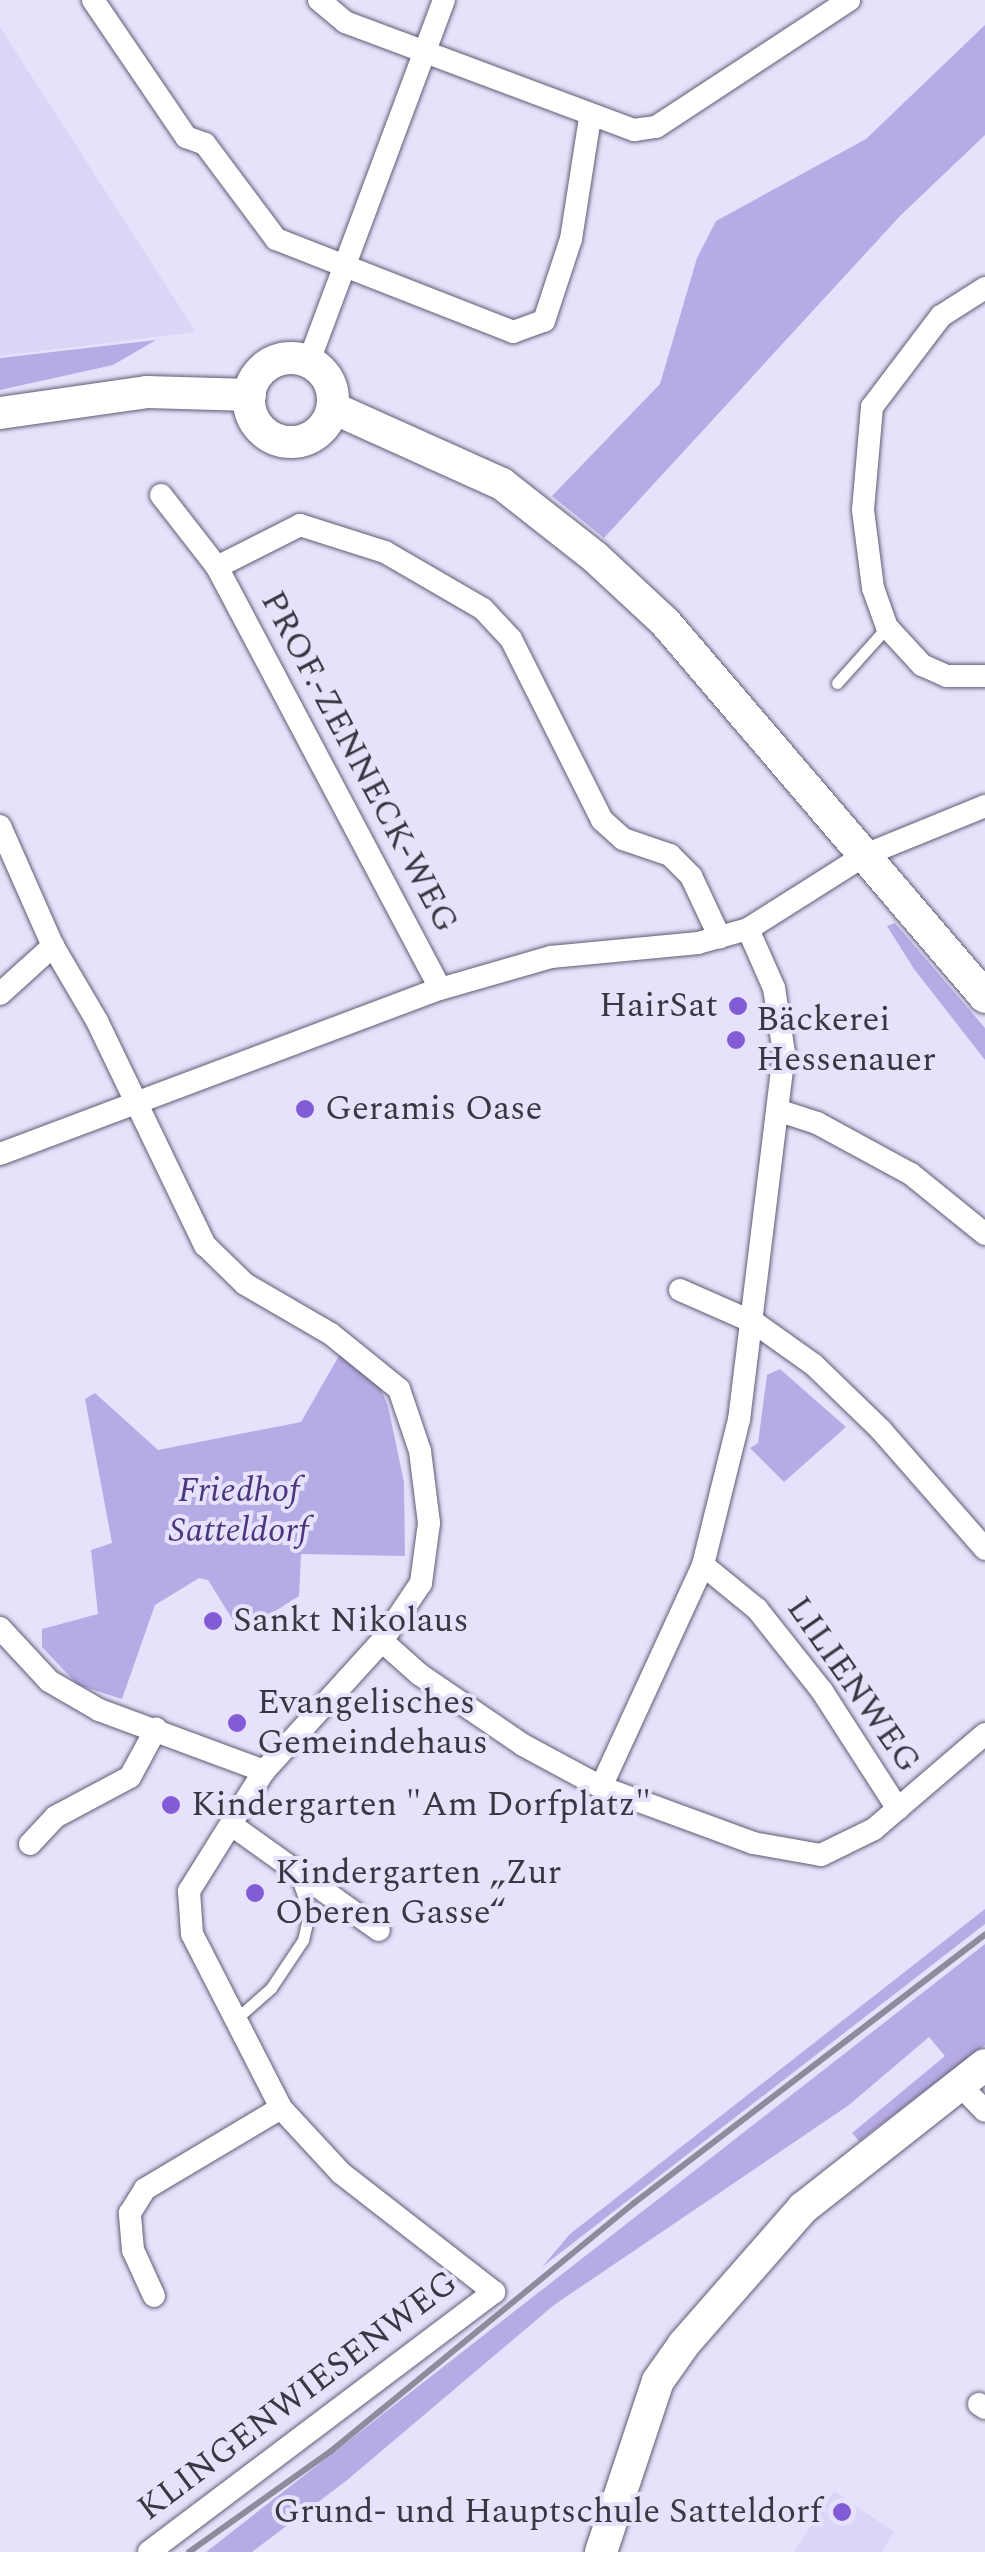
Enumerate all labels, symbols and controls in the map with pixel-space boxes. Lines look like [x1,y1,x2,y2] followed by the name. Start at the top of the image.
[251,584,467,940] street label: PROF.-ZENNECK-WEG
[599,985,718,1027] place label: HairSat
[727,995,749,1017] marker: HairSat
[756,999,936,1081] place label: Bäckerei Hessenauer
[725,1029,747,1051] marker: Bäckerei Hessenauer
[325,1088,542,1130] place label: Geramis Oase
[294,1098,316,1120] marker: Geramis Oase
[169,1470,309,1552] park label: Friedhof Satteldorf
[777,1589,929,1781] street label: LILIENWEG
[233,1600,469,1642] place label: Sankt Nikolaus
[202,1610,224,1632] marker: Sankt Nikolaus
[257,1682,488,1764] place label: Evangelisches Gemeindehaus
[226,1712,248,1734] marker: Evangelisches Gemeindehaus
[191,1784,651,1826] place label: Kindergarten "Am Dorfplatz"
[160,1794,182,1816] marker: Kindergarten "Am Dorfplatz"
[275,1852,561,1934] place label: Kindergarten „Zur Oberen Gasse“
[244,1882,266,1904] marker: Kindergarten „Zur Oberen Gasse“
[130,2262,466,2530] street label: KLINGENWIESENWEG
[273,2491,822,2533] place label: Grund- und Hauptschule Satteldorf
[831,2501,853,2523] marker: Grund- und Hauptschule Satteldorf

